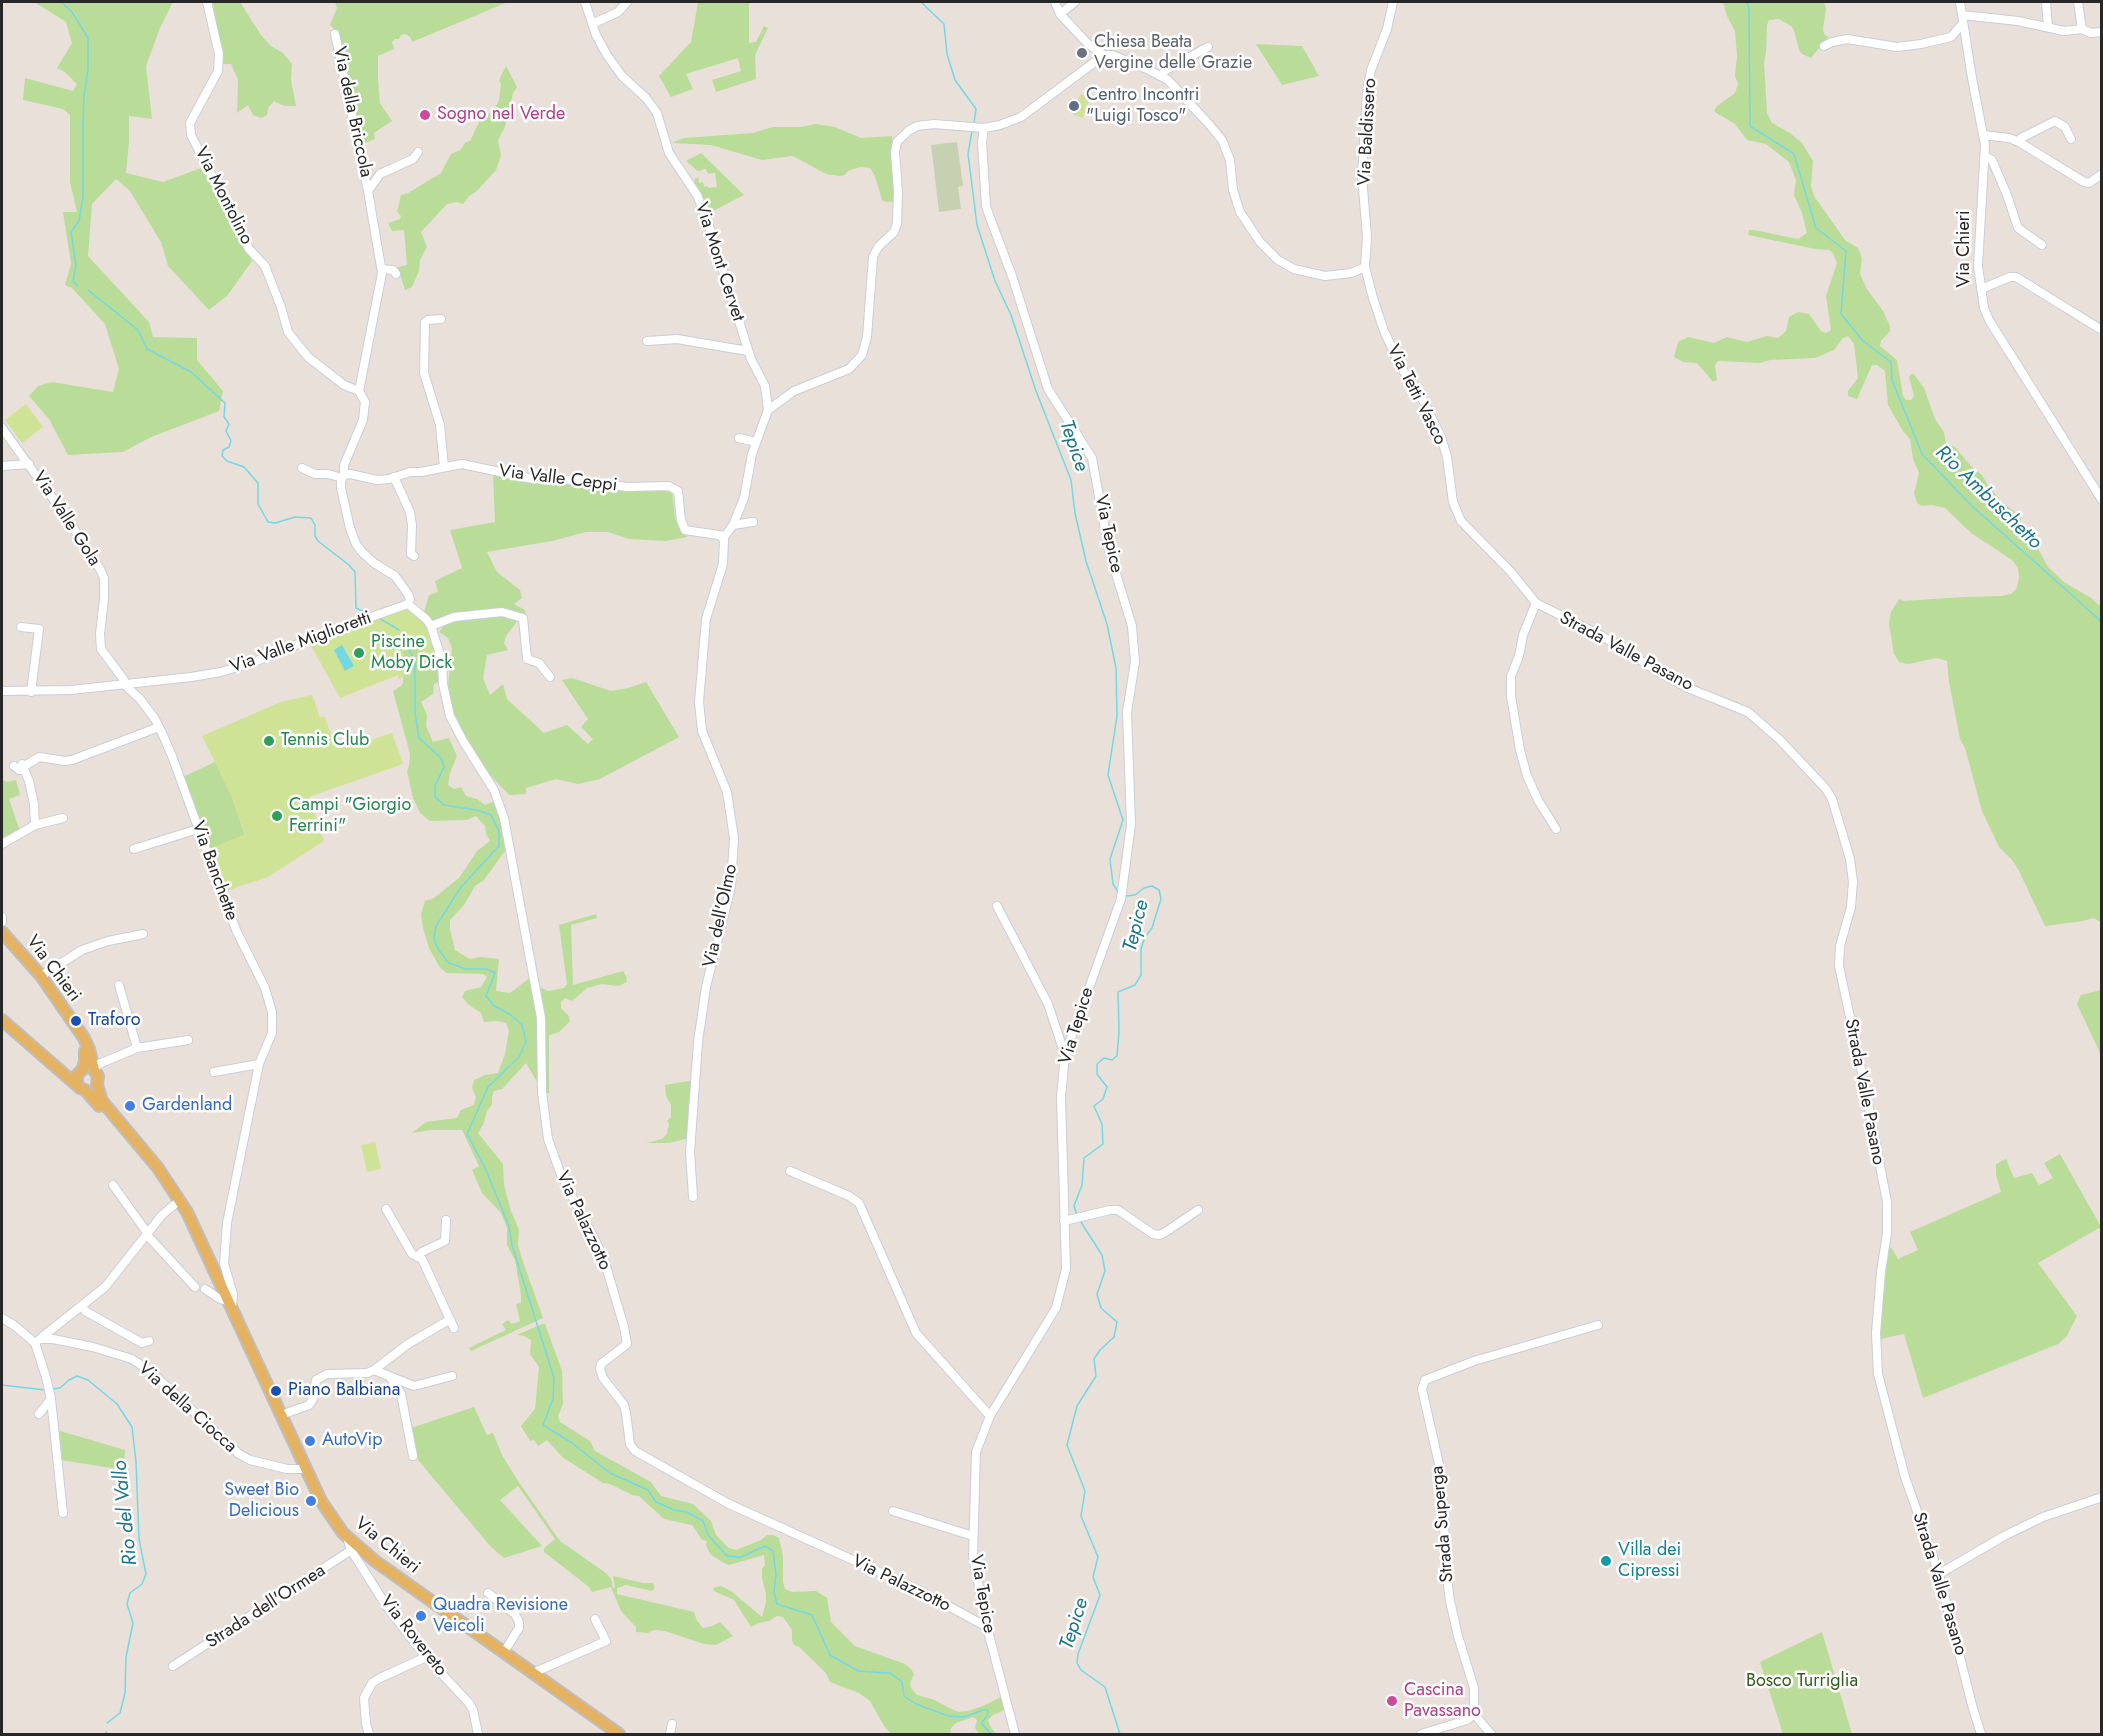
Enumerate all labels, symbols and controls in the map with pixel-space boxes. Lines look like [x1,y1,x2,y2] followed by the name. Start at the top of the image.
[1094,32,1252,74] place label: Chiesa Beata Vergine delle Grazie
[328,45,376,179] street label: Via della Briccola
[1075,46,1089,60] marker: Chiesa Beata Vergine delle Grazie
[1354,78,1382,186] street label: Via Baldissero
[1086,85,1199,128] place label: Centro Incontri "Luigi Tosco"
[1067,99,1081,113] marker: Centro Incontri "Luigi Tosco"
[437,104,565,126] place label: Sogno nel Verde
[418,108,432,122] marker: Sogno nel Verde
[189,144,257,248] street label: Via Montolino
[690,200,748,324] street label: Via Mont Cervet
[1954,210,1976,288] street label: Via Chieri
[1381,341,1451,449] street label: Via Tetti Vasco
[1053,417,1093,475] water label: Tepice
[1930,441,2046,555] water label: Rio Ambuschetto
[498,461,618,497] street label: Via Valle Ceppi
[27,467,105,571] street label: Via Valle Gola
[1089,493,1127,575] street label: Via Tepice
[227,607,375,679] street label: Via Valle Miglioretti
[1556,608,1696,696] street label: Strada Valle Pasano
[371,632,452,674] place label: Piscine Moby Dick
[352,646,366,660] marker: Piscine Moby Dick
[281,730,369,752] place label: Tennis Club
[262,734,276,748] marker: Tennis Club
[289,795,411,838] place label: Campi "Giorgio Ferrini"
[270,809,284,823] marker: Campi "Giorgio Ferrini"
[186,818,242,924] street label: Via Banchette
[699,862,743,970] street label: Via dell'Olmo
[1119,898,1155,954] water label: Tepice
[21,932,85,1006] street label: Via Chieri
[1055,985,1099,1067] street label: Via Tepice
[88,1010,140,1032] place label: Traforo
[69,1014,83,1028] marker: Traforo
[1839,1017,1889,1167] street label: Strada Valle Pasano
[142,1095,232,1117] place label: Gardenland
[123,1099,137,1113] marker: Gardenland
[551,1168,615,1274] street label: Via Palazzotto
[133,1358,241,1458] street label: Via della Ciocca
[288,1380,400,1402] place label: Piano Balbiana
[269,1384,283,1398] marker: Piano Balbiana
[322,1430,382,1452] place label: AutoVip
[303,1434,317,1448] marker: AutoVip
[109,1459,143,1567] water label: Rio del Vallo
[1427,1465,1459,1583] street label: Strada Superga
[224,1480,299,1522] place label: Sweet Bio Delicious
[304,1494,318,1508] marker: Sweet Bio Delicious
[1907,1510,1971,1658] street label: Strada Valle Pasano
[350,1513,424,1579] street label: Via Chieri
[1618,1540,1681,1582] place label: Villa dei Cipressi
[848,1551,954,1617] street label: Via Palazzotto
[964,1553,1000,1635] street label: Via Tepice
[1599,1554,1613,1568] marker: Villa dei Cipressi
[202,1560,330,1654] street label: Strada dell'Ormea
[375,1591,451,1681] street label: Via Rovereto
[433,1595,568,1638] place label: Quadra Revisione Veicoli
[1055,1595,1095,1653] water label: Tepice
[414,1609,428,1623] marker: Quadra Revisione Veicoli
[1746,1671,1858,1693] park label: Bosco Turriglia
[1404,1680,1481,1722] place label: Cascina Pavassano
[1385,1694,1399,1708] marker: Cascina Pavassano

